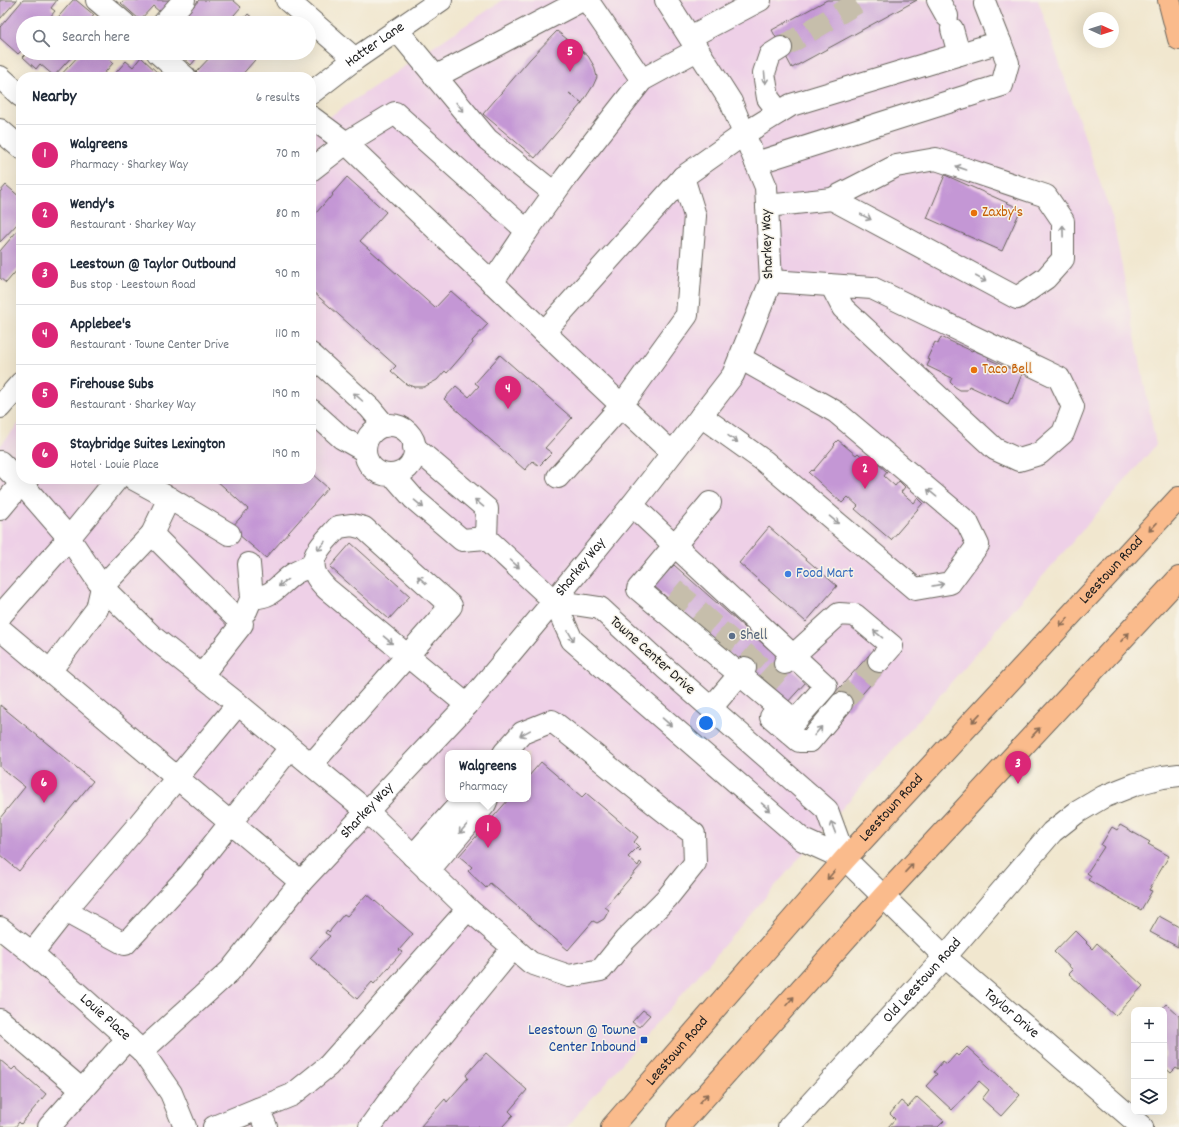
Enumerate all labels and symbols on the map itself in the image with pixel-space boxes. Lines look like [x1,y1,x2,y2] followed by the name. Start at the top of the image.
[1083,12,1119,48] north arrow
[341,17,410,74] street label: Hatter Lane
[557,39,583,72] pin: 5
[761,72,769,85] one-way arrow
[455,101,464,112] one-way arrow
[955,163,967,171] one-way arrow
[982,202,1023,224] place label: Zaxby's
[756,208,780,279] street label: Sharkey Way
[969,208,979,218] marker: Zaxby's
[860,214,872,221] one-way arrow
[1059,225,1067,238] one-way arrow
[974,275,986,283] one-way arrow
[982,359,1032,381] place label: Taco Bell
[969,365,979,375] marker: Taco Bell
[495,376,521,409] pin: 4
[353,393,364,402] one-way arrow
[727,435,738,443] one-way arrow
[852,456,878,489] pin: 2
[926,488,937,497] one-way arrow
[474,498,485,507] one-way arrow
[414,499,424,508] one-way arrow
[829,516,839,525] one-way arrow
[1148,522,1157,532] one-way arrow
[1075,532,1149,610] street label: Leestown Road
[550,533,612,602] street label: Sharkey Way
[317,541,326,551] one-way arrow
[509,559,519,568] one-way arrow
[796,563,854,585] place label: Food Mart
[783,569,793,579] marker: Food Mart
[417,576,427,585] one-way arrow
[277,579,288,588] one-way arrow
[932,581,945,589] one-way arrow
[604,611,700,701] street label: Towne Center Drive
[1059,617,1069,627] one-way arrow
[740,625,768,647] place label: Shell
[873,629,883,638] one-way arrow
[568,630,576,642] one-way arrow
[727,631,737,641] marker: Shell
[1120,632,1129,642] one-way arrow
[383,636,394,645] one-way arrow
[972,712,981,722] one-way arrow
[696,713,716,733] your location
[662,718,673,727] one-way arrow
[814,726,823,736] one-way arrow
[1031,727,1041,737] one-way arrow
[519,729,531,737] one-way arrow
[1005,751,1031,784] pin: 3
[854,769,929,847] street label: Leestown Road
[31,770,57,803] pin: 6
[335,777,400,844] street label: Sharkey Way
[761,803,771,812] one-way arrow
[475,815,501,848] pin: 1
[829,821,837,833] one-way arrow
[458,824,467,835] one-way arrow
[905,863,914,873] one-way arrow
[827,870,836,880] one-way arrow
[878,933,967,1029] street label: Old Leestown Road
[978,983,1044,1044] street label: Taylor Drive
[74,989,136,1047] street label: Louie Place
[786,995,795,1006] one-way arrow
[641,1012,714,1091] street label: Leestown Road
[528,1020,636,1059] place label: Leestown @ Towne Center Inbound
[639,1035,649,1045] marker: Leestown @ Towne Center Inbound
[699,1093,709,1103] one-way arrow

